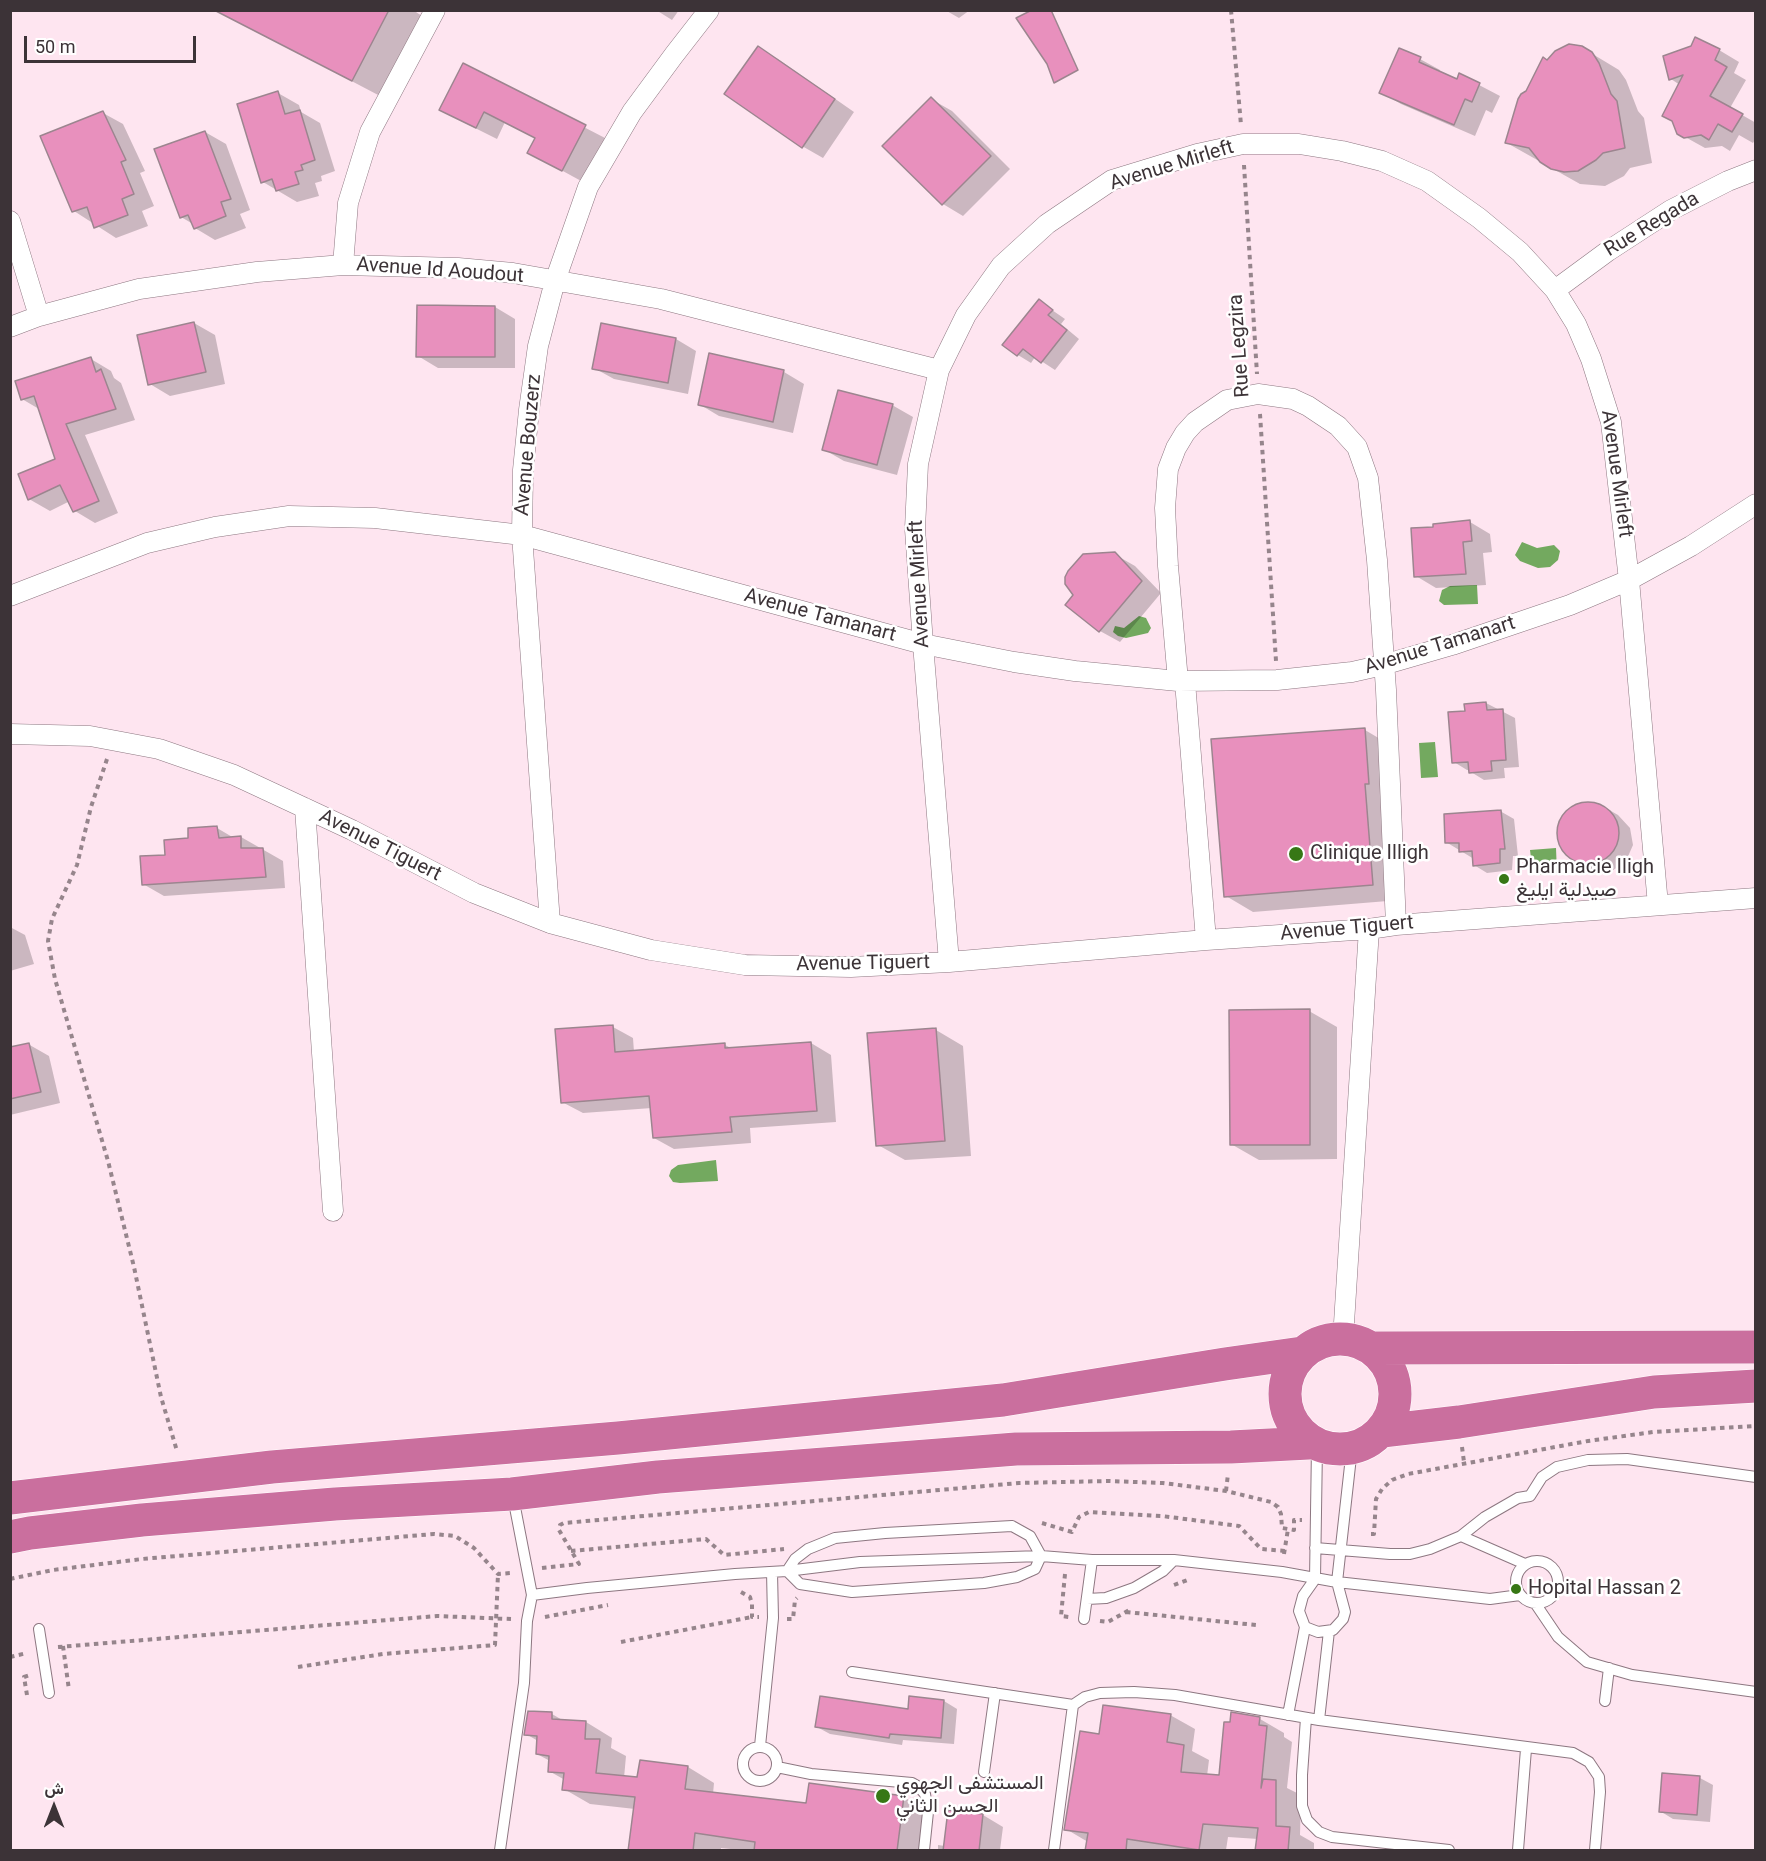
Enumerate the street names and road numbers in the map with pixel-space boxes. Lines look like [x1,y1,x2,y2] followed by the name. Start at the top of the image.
[1107,136,1237,196] street label: Avenue Mirleft
[1600,187,1704,263] street label: Rue Regada
[356,253,524,289] street label: Avenue Id Aoudout
[1224,294,1256,398] street label: Rue Legzira
[511,373,547,517] street label: Avenue Bouzerz
[1595,409,1637,539] street label: Avenue Mirleft
[905,519,935,649] street label: Avenue Mirleft
[741,584,899,648] street label: Avenue Tamanart
[1362,612,1518,680] street label: Avenue Tamanart
[315,805,445,887] street label: Avenue Tiguert
[1279,911,1415,947] street label: Avenue Tiguert
[796,951,930,977] street label: Avenue Tiguert

